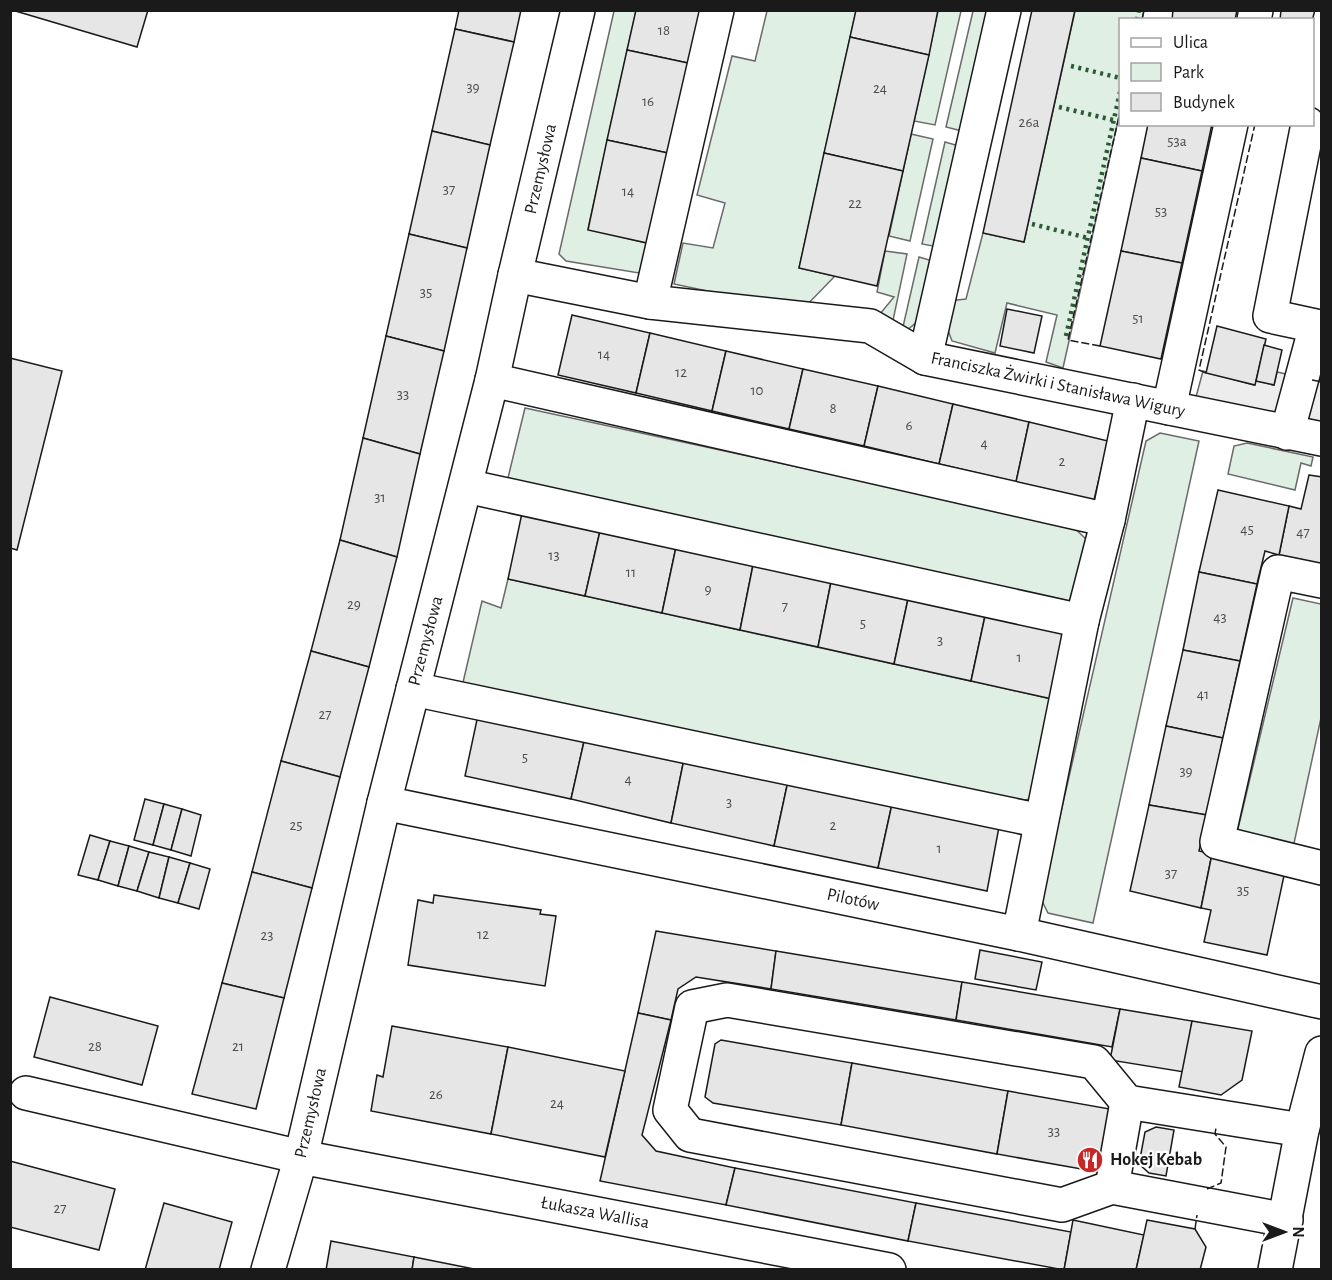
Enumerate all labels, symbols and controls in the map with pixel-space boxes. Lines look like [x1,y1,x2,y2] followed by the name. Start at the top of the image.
[1119,18,1314,126] legend
[658,23,670,38] house number: 18
[1173,34,1208,52] text: Ulica
[1173,64,1205,82] text: Park
[466,80,480,95] house number: 39
[873,81,887,96] house number: 24
[642,94,654,109] house number: 16
[1173,94,1235,112] text: Budynek
[1019,115,1039,130] house number: 26a
[522,122,560,216] street label: Przemysłowa
[1167,134,1187,149] house number: 53a
[443,182,455,197] house number: 37
[622,184,634,199] house number: 14
[848,196,862,211] house number: 22
[1155,204,1167,219] house number: 53
[420,285,432,300] house number: 35
[1132,311,1144,326] house number: 51
[598,347,610,362] house number: 14
[929,347,1187,421] street label: Franciszka Żwirki i Stanisława Wigury
[675,365,687,380] house number: 12
[750,383,764,398] house number: 10
[397,387,409,402] house number: 33
[829,401,837,416] house number: 8
[905,418,913,433] house number: 6
[980,436,988,451] house number: 4
[1059,454,1066,469] house number: 2
[374,490,386,505] house number: 31
[1240,522,1254,537] house number: 45
[1296,525,1310,540] house number: 47
[548,548,560,563] house number: 13
[626,565,636,580] house number: 11
[704,582,712,597] house number: 9
[405,594,447,688] street label: Przemysłowa
[347,597,361,612] house number: 29
[782,599,788,614] house number: 7
[1213,610,1227,625] house number: 43
[860,616,866,631] house number: 5
[937,633,943,648] house number: 3
[1016,650,1022,665] house number: 1
[1197,687,1209,702] house number: 41
[318,707,332,722] house number: 27
[522,750,528,765] house number: 5
[1179,764,1193,779] house number: 39
[624,772,632,787] house number: 4
[726,795,732,810] house number: 3
[289,818,303,833] house number: 25
[830,818,837,833] house number: 2
[936,841,942,856] house number: 1
[1165,866,1177,881] house number: 37
[1237,883,1249,898] house number: 35
[825,886,881,914] street label: Pilotów
[477,927,489,942] house number: 12
[260,928,274,943] house number: 23
[88,1039,102,1054] house number: 28
[232,1039,244,1054] house number: 21
[292,1066,330,1160] street label: Przemysłowa
[429,1087,443,1102] house number: 26
[550,1096,564,1111] house number: 24
[1048,1124,1060,1139] house number: 33
[1075,1145,1105,1175] restaurant icon: Hokej Kebab
[1110,1151,1202,1169] place label: Hokej Kebab
[539,1194,651,1232] street label: Łukasza Wallisa
[53,1201,67,1216] house number: 27
[1254,1202,1314,1262] north arrow
[1290,1226,1306,1238] text: N

